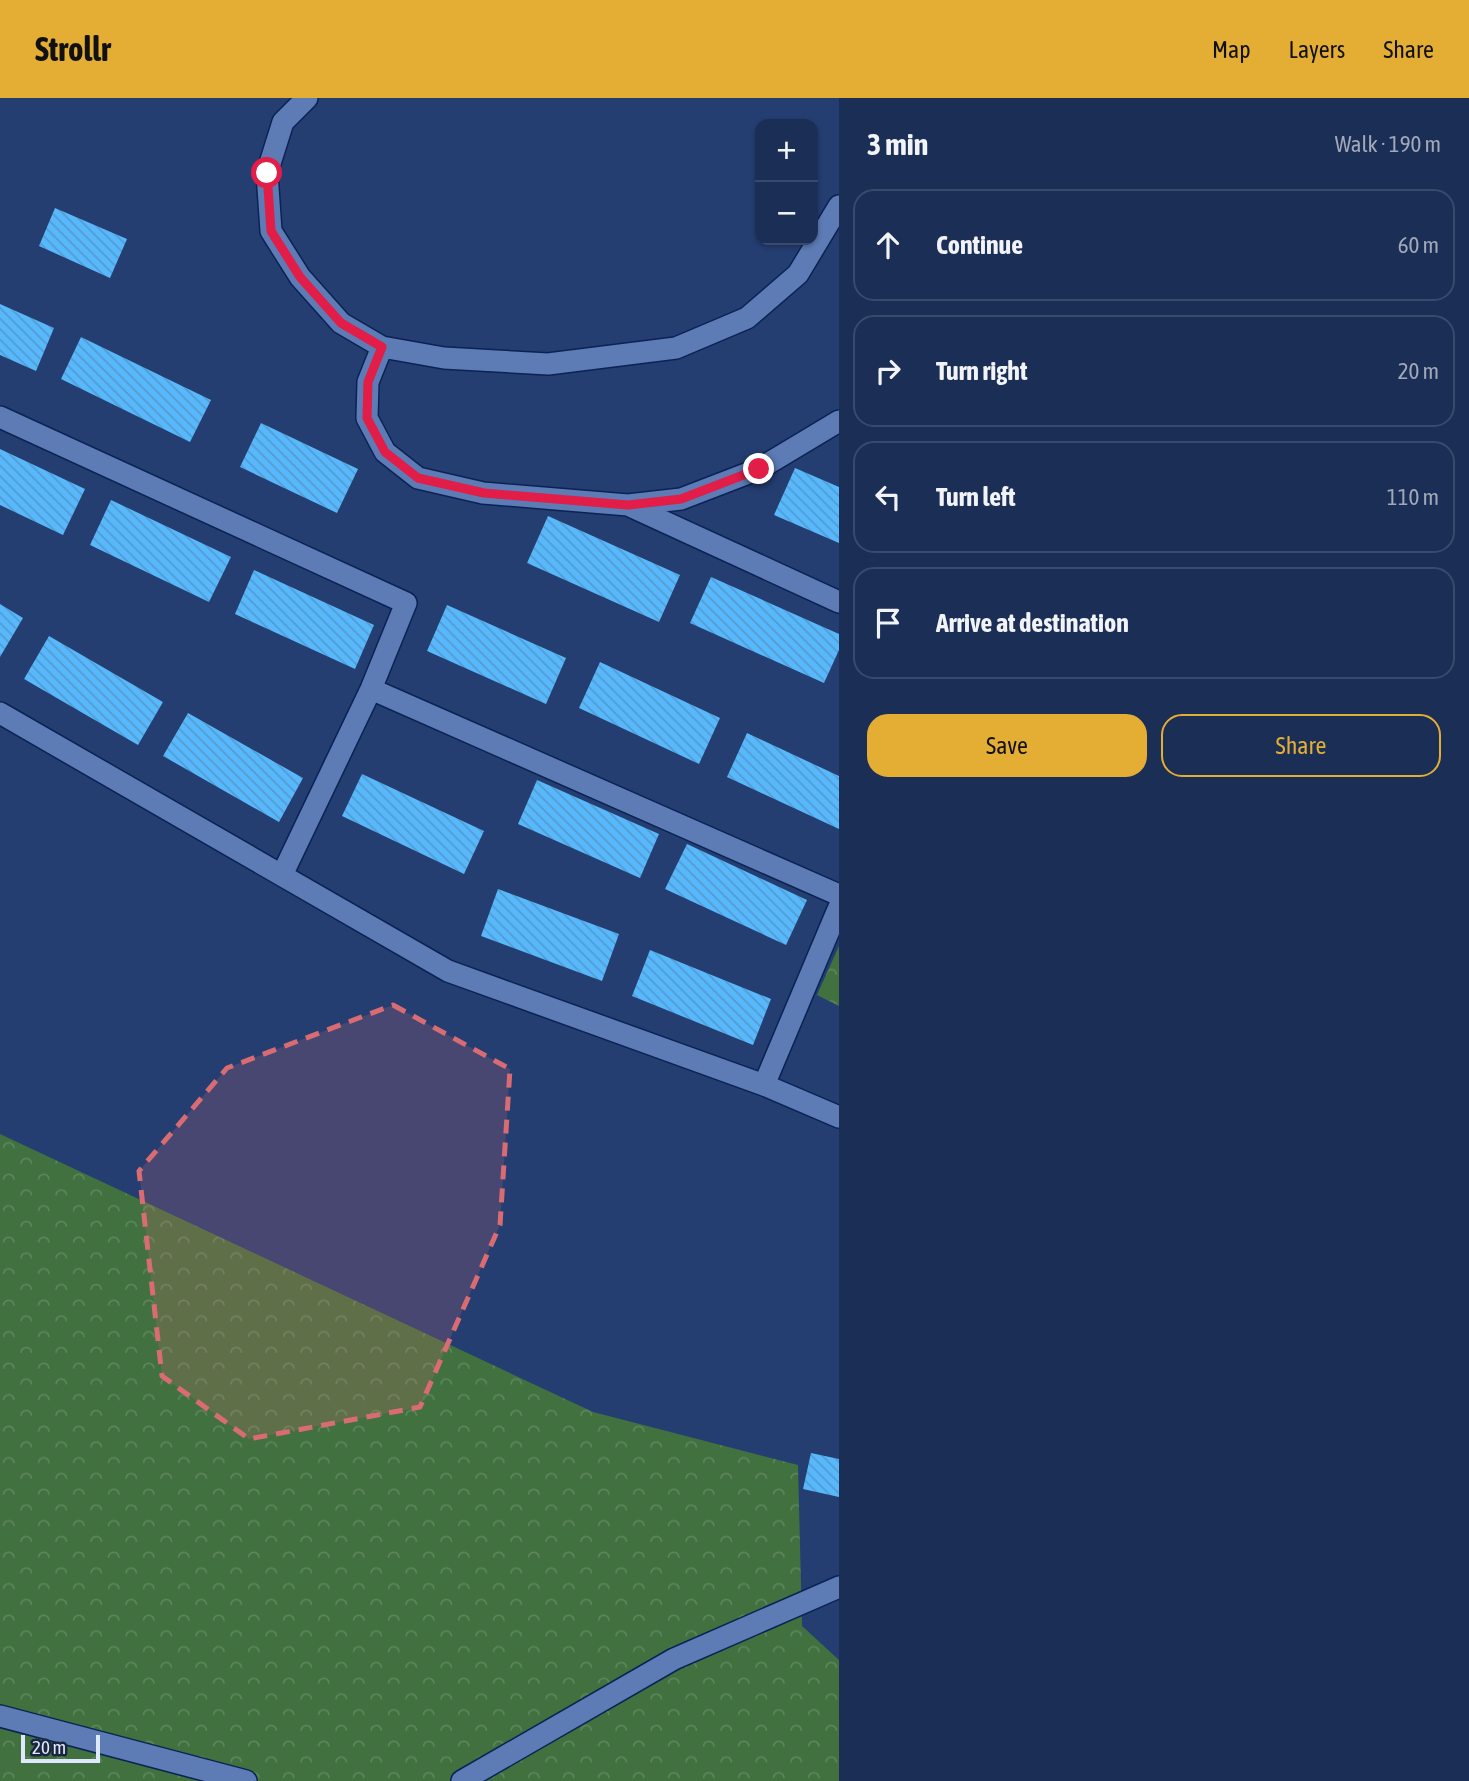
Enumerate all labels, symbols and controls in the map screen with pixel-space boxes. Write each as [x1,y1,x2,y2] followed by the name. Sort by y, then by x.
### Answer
[35,30,111,68] text: Strollr
[1212,36,1251,63] text: Map
[1289,36,1345,63] text: Layers
[1383,36,1434,63] text: Share
[755,119,818,245] map controls
[755,119,818,182] button: +
[867,127,928,161] text: 3 min
[1335,131,1441,157] text: Walk · 190 m
[251,157,282,188] route start
[755,182,818,245] button: −
[869,226,907,264] icon: ahead
[936,230,1023,260] text: Continue
[1398,232,1439,258] text: 60 m
[869,352,907,390] icon: right
[936,356,1027,386] text: Turn right
[1398,358,1439,384] text: 20 m
[743,453,774,484] route end
[869,478,907,516] icon: left
[936,482,1016,512] text: Turn left
[1387,484,1439,510] text: 110 m
[869,604,907,642] icon: arrive
[936,608,1129,638] text: Arrive at destination
[867,714,1147,777] button: Save
[1161,714,1441,777] button: Share
[21,1732,100,1764] scale bar
[32,1736,66,1758] text: 20 m

